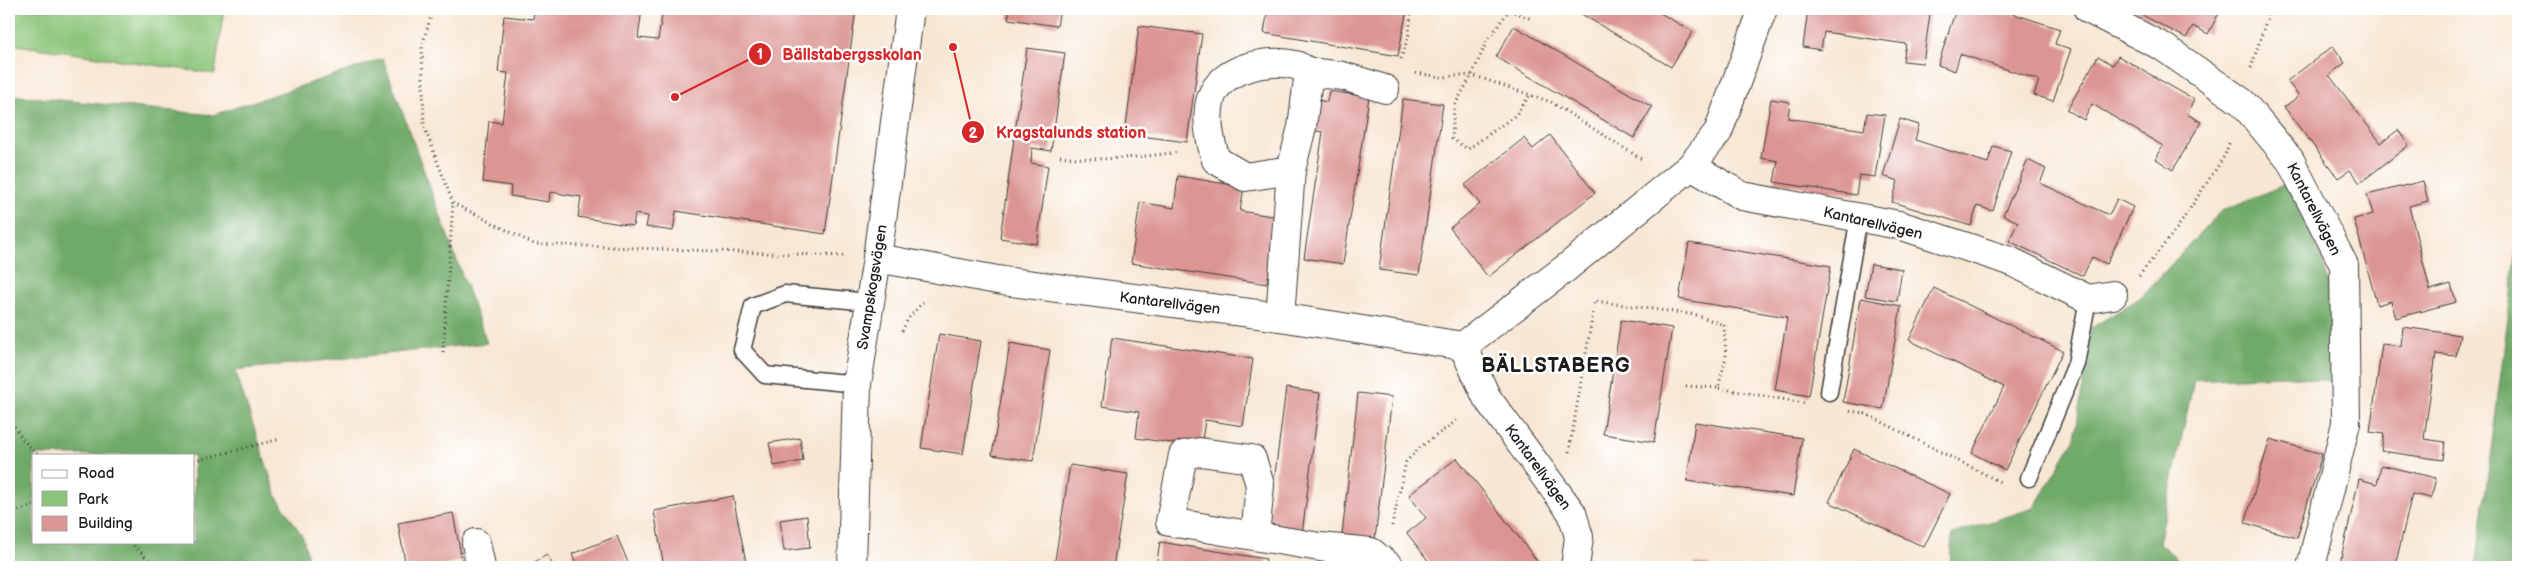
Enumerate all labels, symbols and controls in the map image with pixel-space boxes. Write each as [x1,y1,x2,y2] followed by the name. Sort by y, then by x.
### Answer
[747,39,932,70] callout: Bällstabergsskolan
[757,45,763,64] text: 1
[782,46,922,65] text: Bällstabergsskolan
[961,117,1156,148] callout: Kragstalunds station
[969,124,978,143] text: 2
[996,124,1146,143] text: Kragstalunds station
[2282,160,2345,259] street label: Kantarellvägen
[1821,203,1924,244] street label: Kantarellvägen
[853,223,892,351] street label: Svampskogsvägen
[1118,288,1221,319] street label: Kantarellvägen
[1481,352,1631,378] district label: BÄLLSTABERG
[1500,421,1575,514] street label: Kantarellvägen
[32,454,195,544] legend
[78,464,114,483] text: Road
[78,490,109,509] text: Park
[78,514,133,533] text: Building

